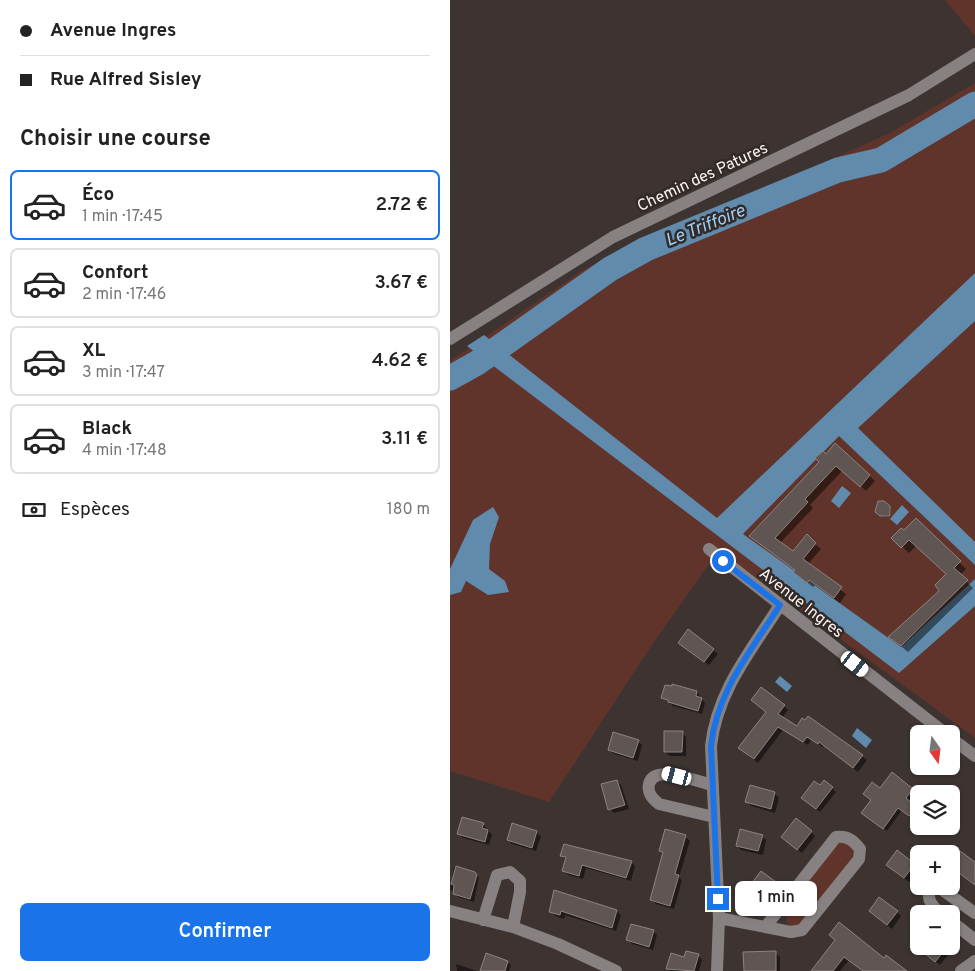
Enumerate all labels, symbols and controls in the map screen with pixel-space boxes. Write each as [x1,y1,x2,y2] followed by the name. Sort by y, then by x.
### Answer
[50,19,176,43] text: Avenue Ingres
[50,68,201,92] text: Rue Alfred Sisley
[20,126,211,153] text: Choisir une course
[634,139,771,217] street label: Chemin des Patures
[22,183,67,228] icon: car
[82,183,114,207] text: Éco
[376,193,428,217] text: 2.72 €
[662,200,749,253] water label: Le Triffoire
[82,207,163,227] text: 1 min · 17:45
[22,261,67,306] icon: car
[82,261,148,285] text: Confort
[374,271,428,295] text: 3.67 €
[82,285,166,305] text: 2 min · 17:46
[22,339,67,384] icon: car
[82,339,105,363] text: XL
[372,349,428,373] text: 4.62 €
[82,363,165,383] text: 3 min · 17:47
[22,417,67,462] icon: car
[82,417,132,441] text: Black
[381,427,428,451] text: 3.11 €
[82,441,167,461] text: 4 min · 17:48
[20,496,48,524] icon: cash
[60,498,130,522] text: Espèces
[387,500,430,520] text: 180 m
[712,550,734,572] route start
[754,564,847,643] street label: Avenue Ingres
[838,649,871,679] car
[910,725,960,775] north arrow
[910,725,960,955] map controls
[660,765,693,787] car
[910,785,960,835] button: layers
[910,845,960,895] button: +
[736,882,818,916] callout: 1 min
[707,888,729,910] route end
[757,888,795,908] text: 1 min
[20,903,430,961] button: Confirmer
[910,905,960,955] button: −

